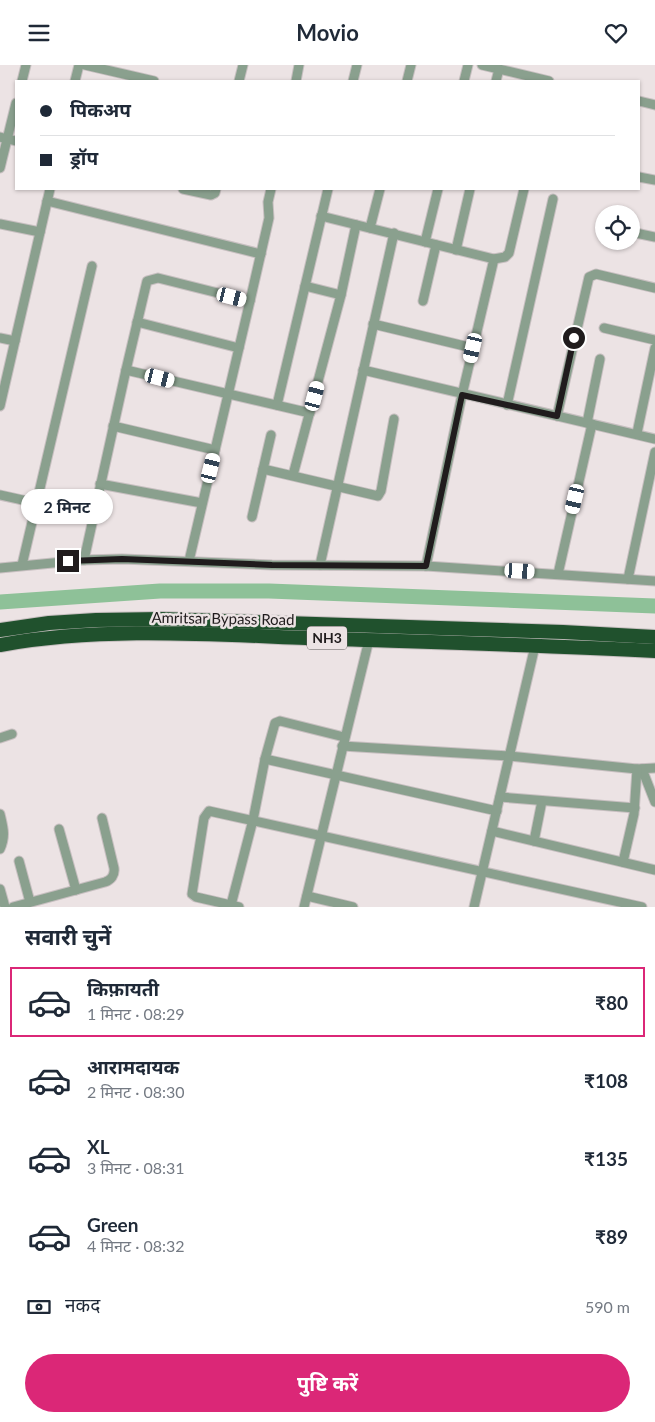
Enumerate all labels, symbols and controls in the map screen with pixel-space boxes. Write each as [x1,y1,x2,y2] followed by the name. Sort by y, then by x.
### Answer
[25,19,53,47] icon: menu
[296,19,359,46] text: Movio
[602,19,630,47] icon: heart
[70,98,131,121] text: पिकअप
[70,146,98,169] text: ड्रॉप
[595,205,640,250] map controls
[595,205,640,250] button: locate
[215,286,248,308] car
[563,327,585,349] route start
[462,332,483,364] car
[143,367,176,389] car
[303,380,326,412] car
[200,452,221,484] car
[564,483,585,515] car
[22,489,114,523] callout: 2 मिनट
[44,497,90,516] text: 2 मिनट
[57,550,79,572] route end
[504,563,535,579] car
[151,608,295,628] street label: Amritsar Bypass Road
[307,627,347,649] road number: NH3
[25,923,111,950] text: सवारी चुनें
[87,977,159,1000] text: किफ़ायती
[27,980,72,1025] icon: car
[595,991,628,1014] text: ₹80
[87,1004,185,1023] text: 1 मिनट · 08:29
[87,1055,179,1078] text: आरामदायक
[27,1058,72,1103] icon: car
[584,1069,628,1092] text: ₹108
[87,1082,185,1101] text: 2 मिनट · 08:30
[87,1135,110,1158] text: XL
[27,1136,72,1181] icon: car
[584,1147,628,1170] text: ₹135
[87,1158,185,1177] text: 3 मिनट · 08:31
[87,1213,138,1236] text: Green
[27,1214,72,1259] icon: car
[595,1225,628,1248] text: ₹89
[87,1236,185,1255] text: 4 मिनट · 08:32
[25,1293,53,1321] icon: cash
[65,1293,100,1316] text: नकद
[585,1297,630,1316] text: 590 m
[25,1354,630,1412] button: पुष्टि करें

